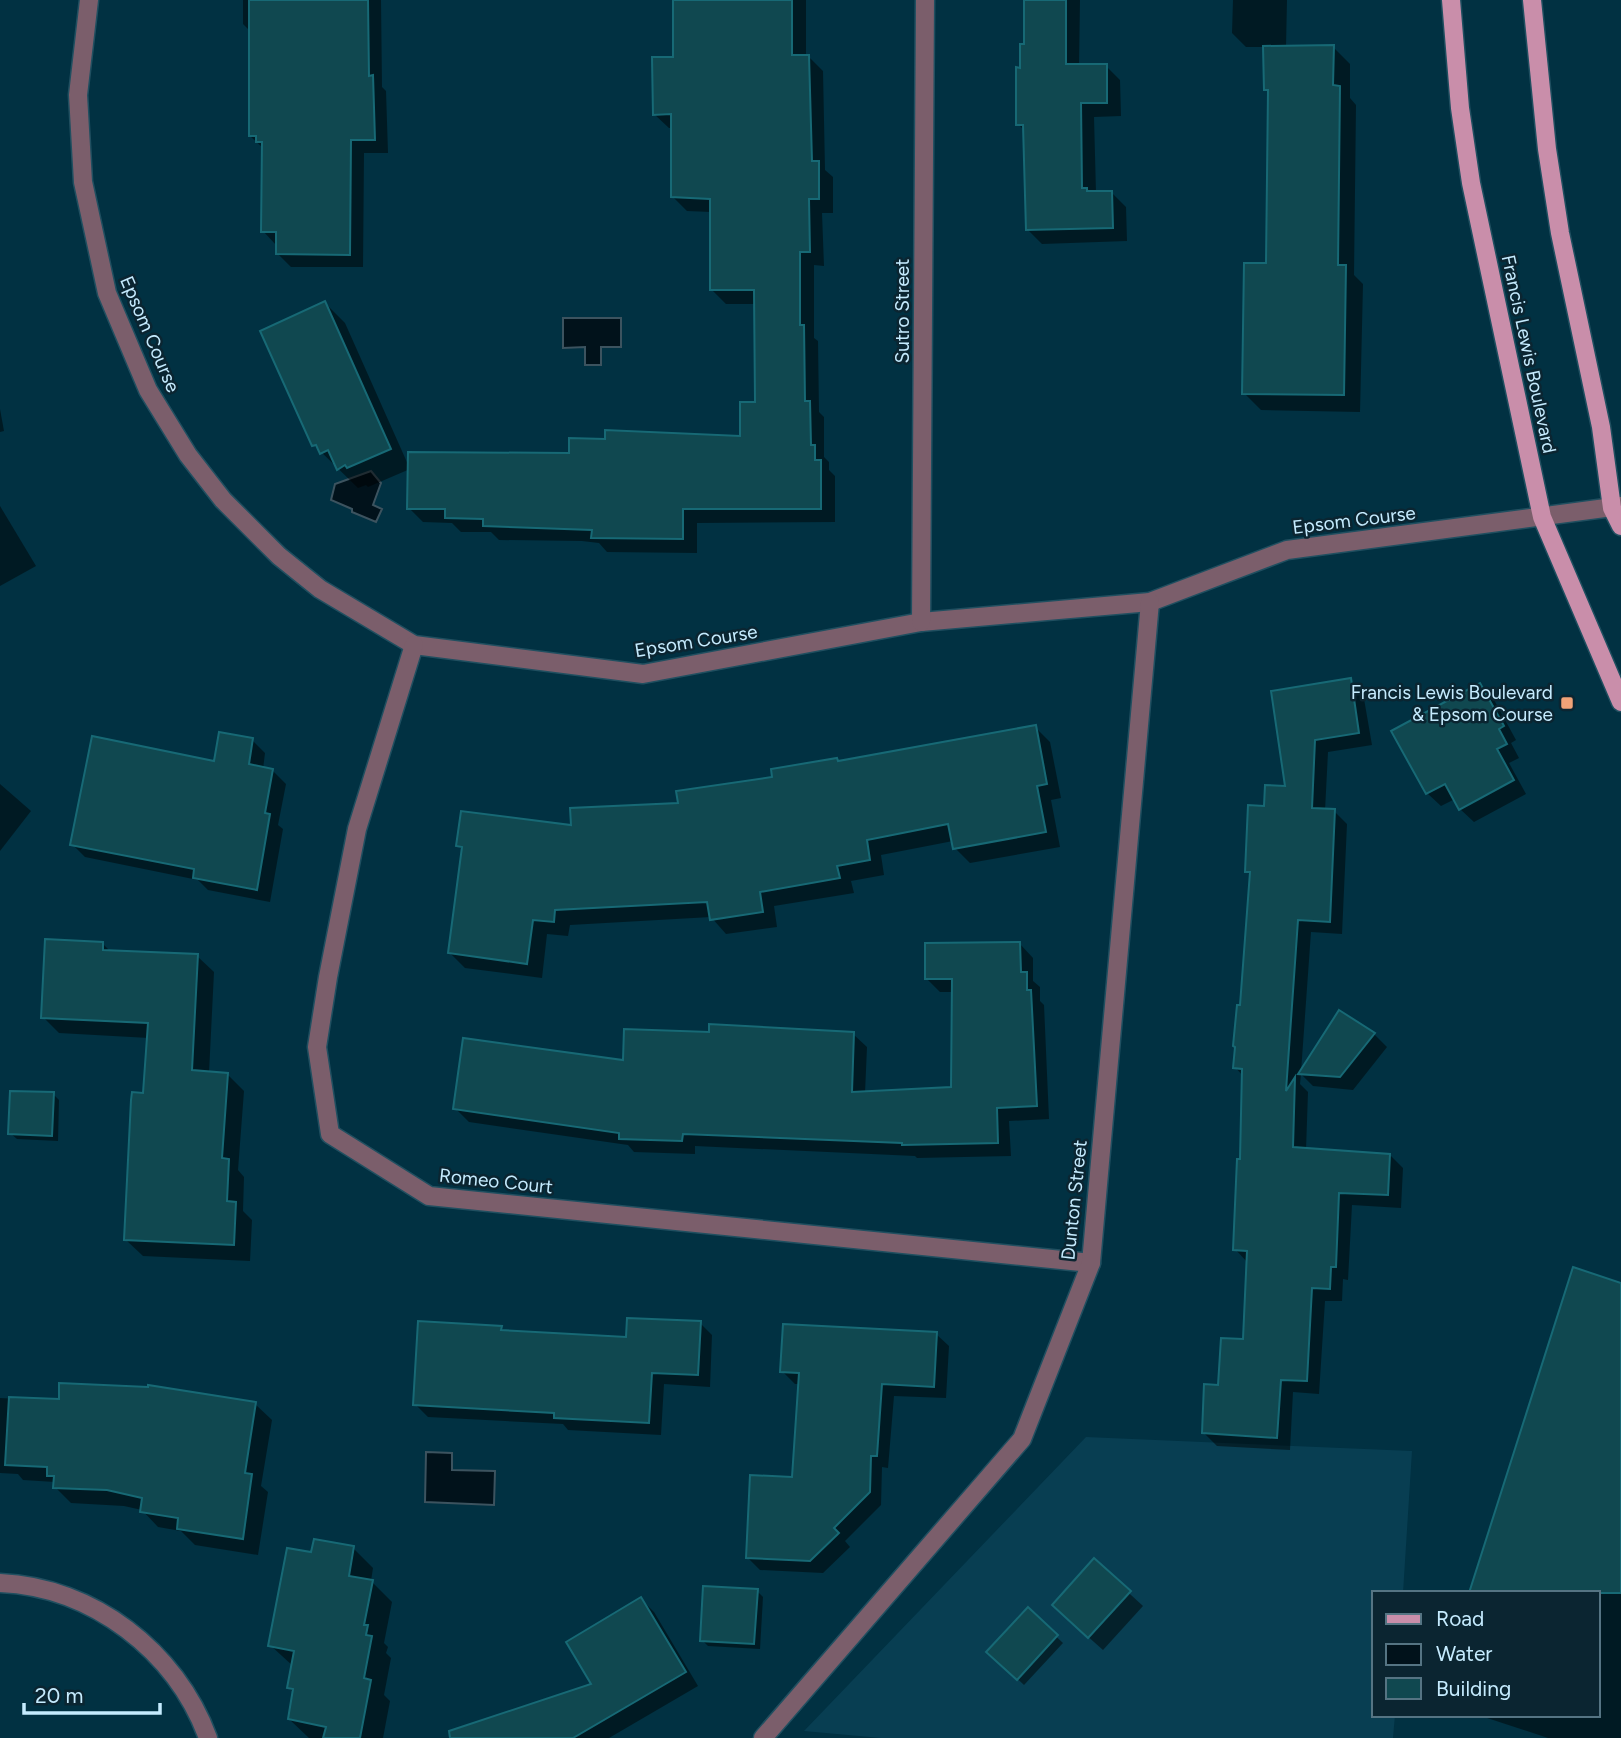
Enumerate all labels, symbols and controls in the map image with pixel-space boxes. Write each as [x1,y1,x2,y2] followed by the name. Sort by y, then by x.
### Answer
[1497,253,1561,455] street label: Francis Lewis Boulevard
[891,259,914,363] street label: Sutro Street
[115,272,185,396] street label: Epsom Course
[1291,501,1417,539] street label: Epsom Course
[633,620,759,662] street label: Epsom Course
[1351,681,1553,726] place label: Francis Lewis Boulevard & Epsom Course
[1559,695,1575,711] marker: Francis Lewis Boulevard & Epsom Course
[1056,1139,1092,1261] street label: Dunton Street
[438,1164,554,1198] street label: Romeo Court
[1372,1591,1600,1717] legend
[1436,1606,1484,1631] text: Road
[1436,1641,1492,1666] text: Water
[24,1672,161,1716] scale bar
[1436,1676,1511,1701] text: Building
[35,1683,83,1708] text: 20 m

